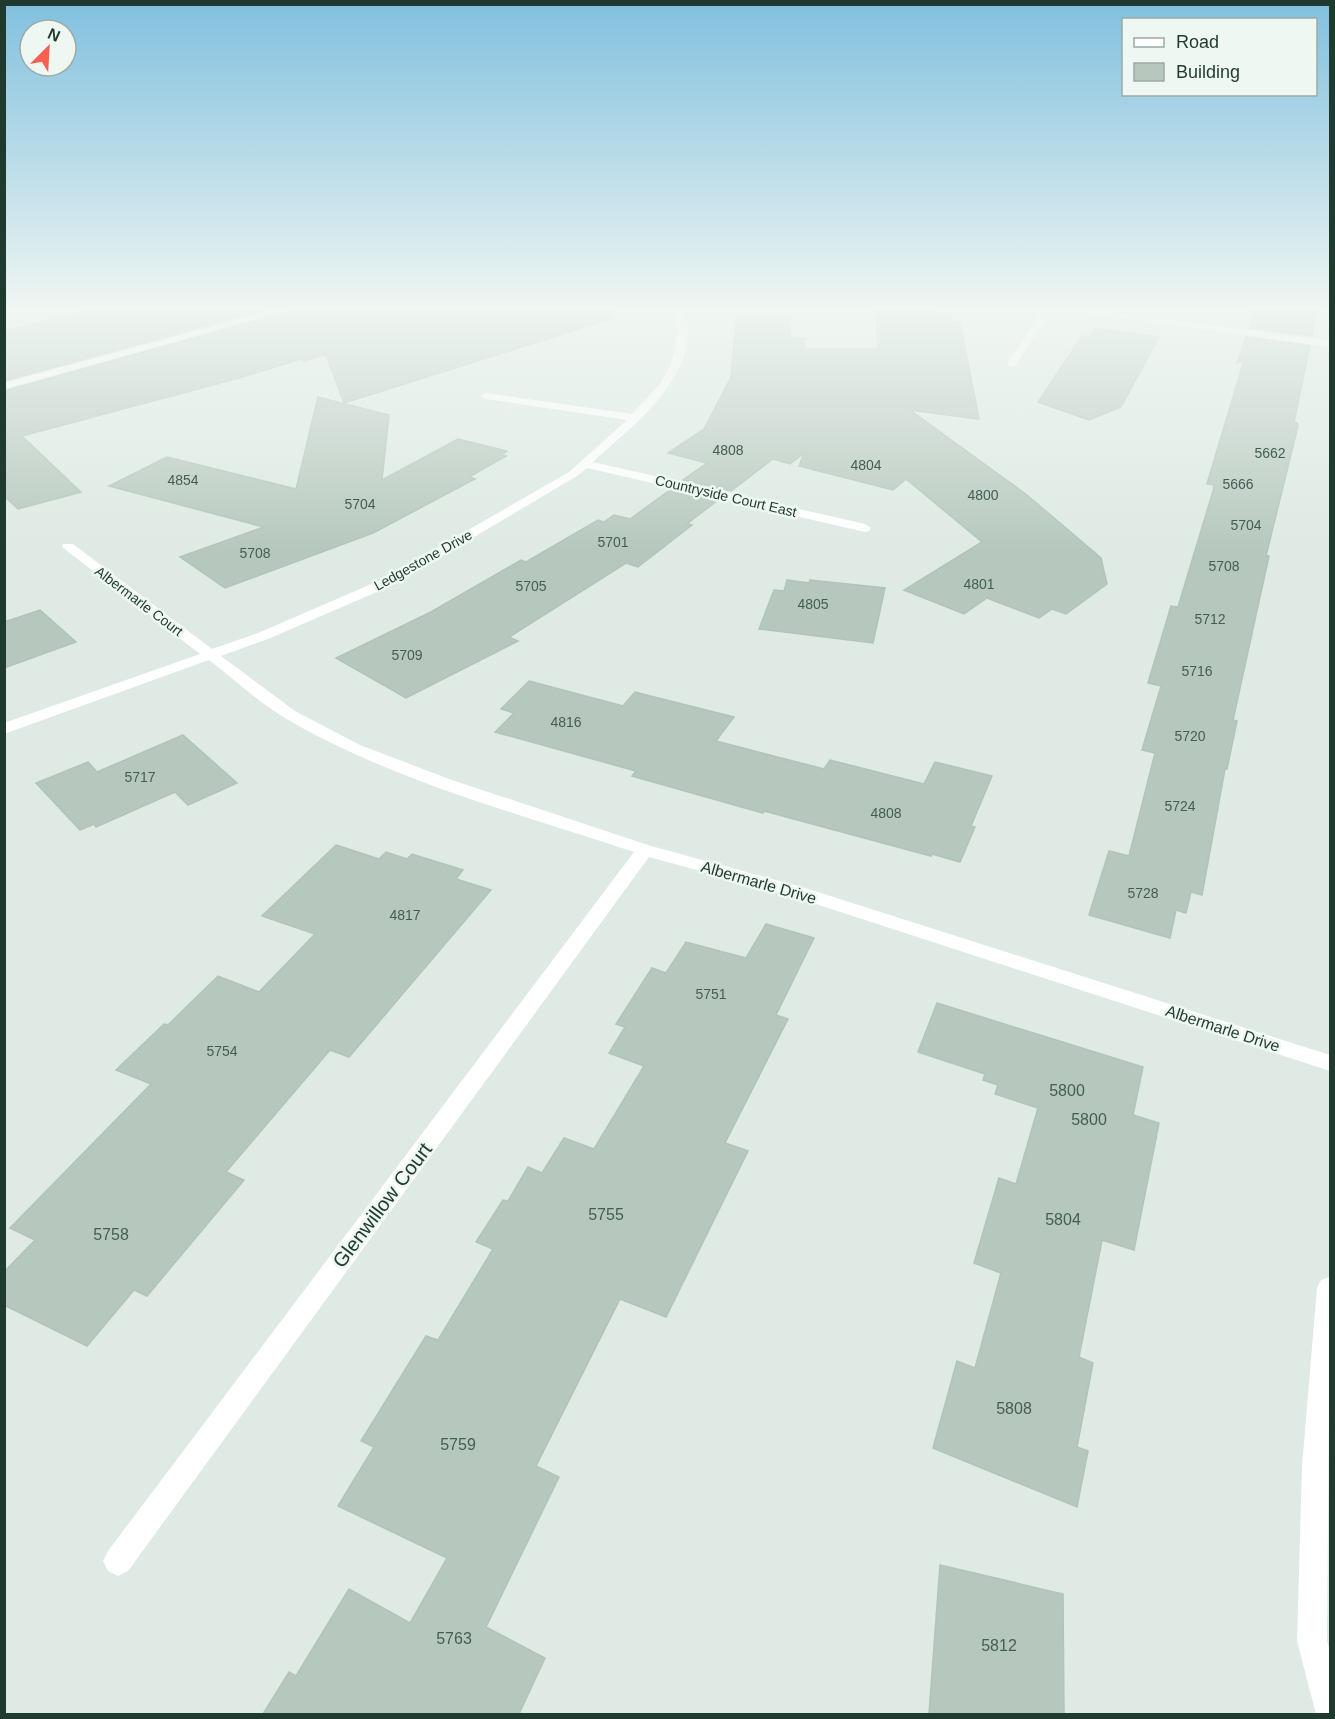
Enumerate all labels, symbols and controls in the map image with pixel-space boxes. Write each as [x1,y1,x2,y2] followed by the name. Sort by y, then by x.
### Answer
[18,18,78,78] north arrow
[1122,18,1317,96] legend
[45,25,63,45] text: N
[1176,32,1219,52] text: Road
[1176,62,1240,82] text: Building
[712,442,744,458] house number: 4808
[1254,445,1286,461] house number: 5662
[850,457,882,473] house number: 4804
[167,472,199,488] house number: 4854
[654,472,798,520] street label: Countryside Court East
[1222,476,1254,492] house number: 5666
[967,487,999,503] house number: 4800
[344,496,376,512] house number: 5704
[1230,517,1262,533] house number: 5704
[371,526,475,594] street label: Ledgestone Drive
[597,534,629,550] house number: 5701
[239,545,271,561] house number: 5708
[1208,558,1240,574] house number: 5708
[92,563,186,639] street label: Albermarle Court
[963,576,995,592] house number: 4801
[515,578,547,594] house number: 5705
[797,596,829,612] house number: 4805
[1194,611,1226,627] house number: 5712
[391,647,423,663] house number: 5709
[1181,663,1213,679] house number: 5716
[550,714,582,730] house number: 4816
[1174,728,1206,744] house number: 5720
[124,769,156,785] house number: 5717
[1164,798,1196,814] house number: 5724
[870,805,902,821] house number: 4808
[699,858,819,907] street label: Albermarle Drive
[1127,885,1159,901] house number: 5728
[389,907,421,923] house number: 4817
[695,986,727,1002] house number: 5751
[1164,1002,1282,1055] street label: Albermarle Drive
[206,1043,238,1059] house number: 5754
[1049,1082,1085,1099] house number: 5800
[1071,1111,1107,1128] house number: 5800
[328,1138,436,1272] street label: Glenwillow Court
[588,1206,624,1223] house number: 5755
[1045,1211,1081,1228] house number: 5804
[93,1226,129,1243] house number: 5758
[996,1400,1032,1417] house number: 5808
[440,1436,476,1453] house number: 5759
[436,1630,472,1647] house number: 5763
[981,1637,1017,1654] house number: 5812

